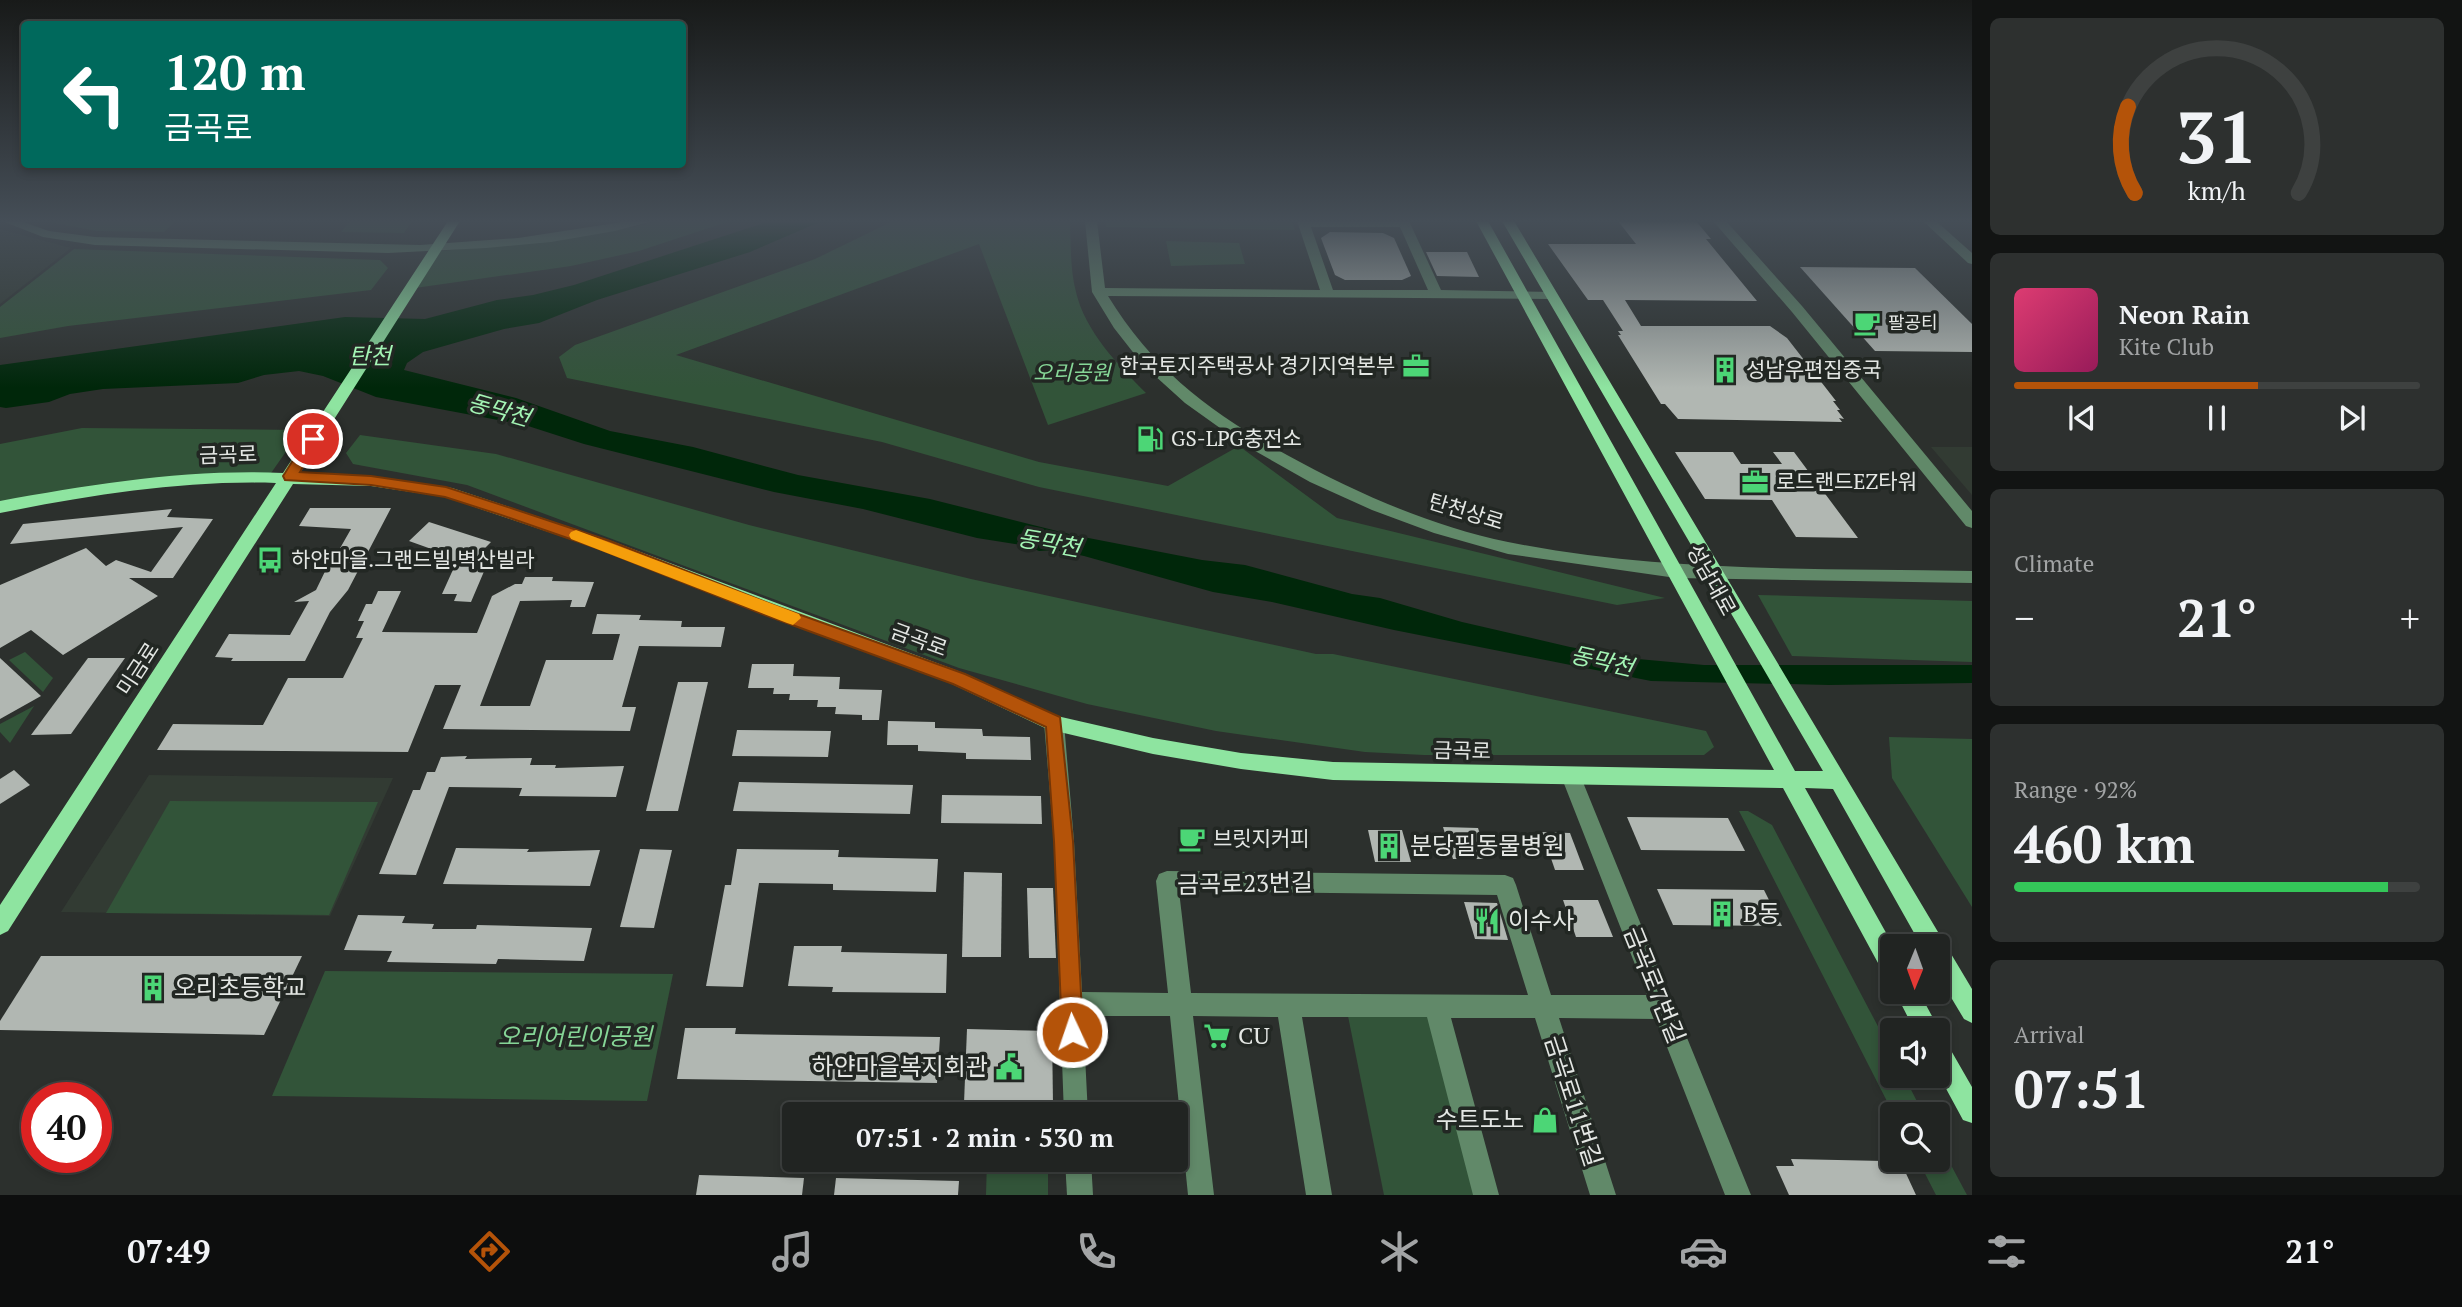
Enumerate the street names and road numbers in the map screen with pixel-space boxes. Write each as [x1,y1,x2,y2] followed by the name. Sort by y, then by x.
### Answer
[199,439,257,469] street label: 금곡로
[1425,486,1507,536] street label: 탄천상로
[1681,539,1743,620] street label: 성남대로
[887,616,951,662] street label: 금곡로
[110,637,165,700] street label: 미금로
[1433,735,1491,765] street label: 금곡로
[1177,866,1313,900] street label: 금곡로23번길
[1617,922,1693,1048] street label: 금곡로7번길
[1538,1031,1610,1170] street label: 금곡로11번길

